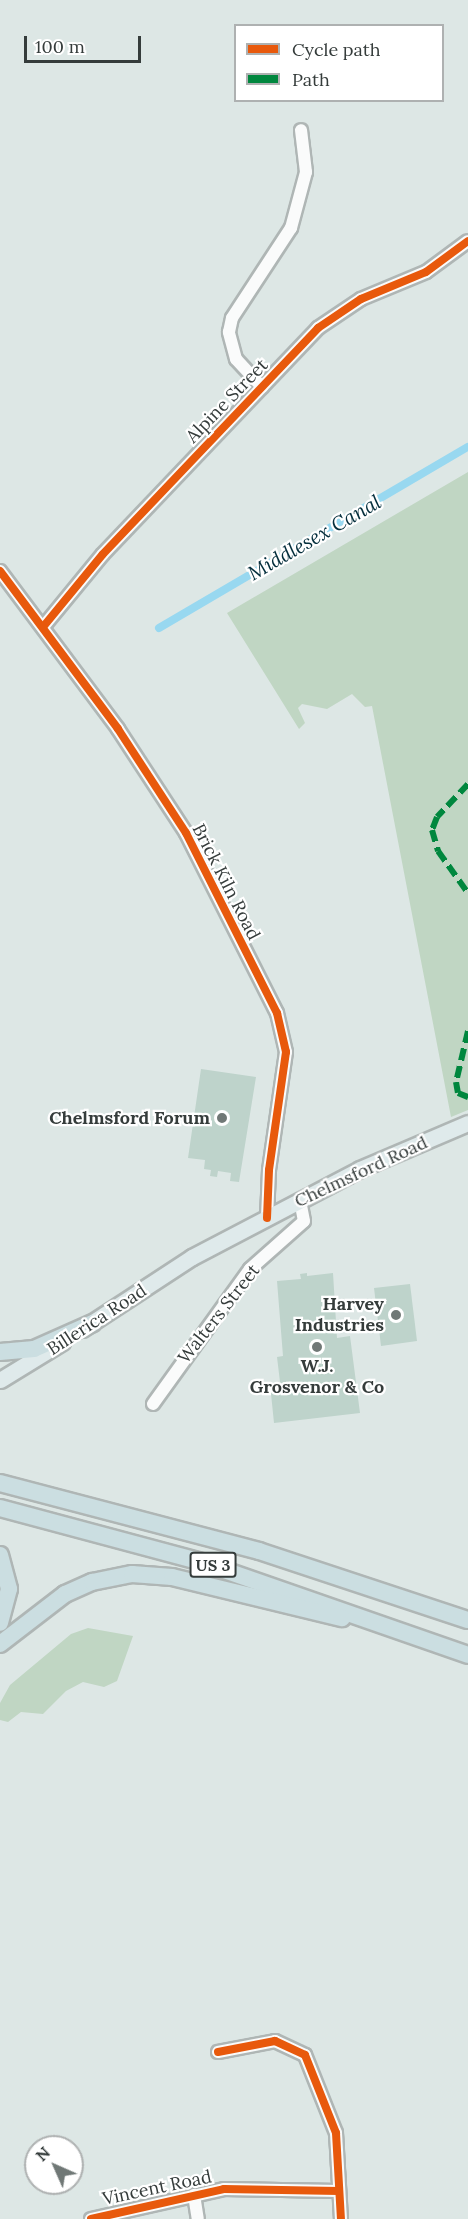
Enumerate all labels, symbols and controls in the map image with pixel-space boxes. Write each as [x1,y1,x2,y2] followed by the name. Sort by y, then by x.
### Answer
[27,24,144,62] scale bar
[234,24,444,102] legend
[35,35,85,58] text: 100 m
[292,38,381,61] text: Cycle path
[292,68,330,91] text: Path
[182,355,272,447] street label: Alpine Street
[243,489,385,585] water label: Middlesex Canal
[187,820,265,944] street label: Brick Kiln Road
[49,1107,210,1129] place label: Chelmsford Forum
[215,1111,229,1125] marker: Chelmsford Forum
[291,1132,431,1212] street label: Chelmsford Road
[174,1260,264,1368] street label: Walters Street
[43,1280,151,1360] street label: Billerica Road
[295,1294,384,1336] place label: Harvey Industries
[389,1308,403,1322] marker: Harvey Industries
[310,1340,324,1354] marker: W.J. Grosvenor & Co
[250,1356,384,1398] place label: W.J. Grosvenor & Co
[189,1552,237,1578] road number: US 3
[24,2135,84,2195] north arrow
[31,2142,54,2165] text: N
[100,2166,214,2210] street label: Vincent Road

